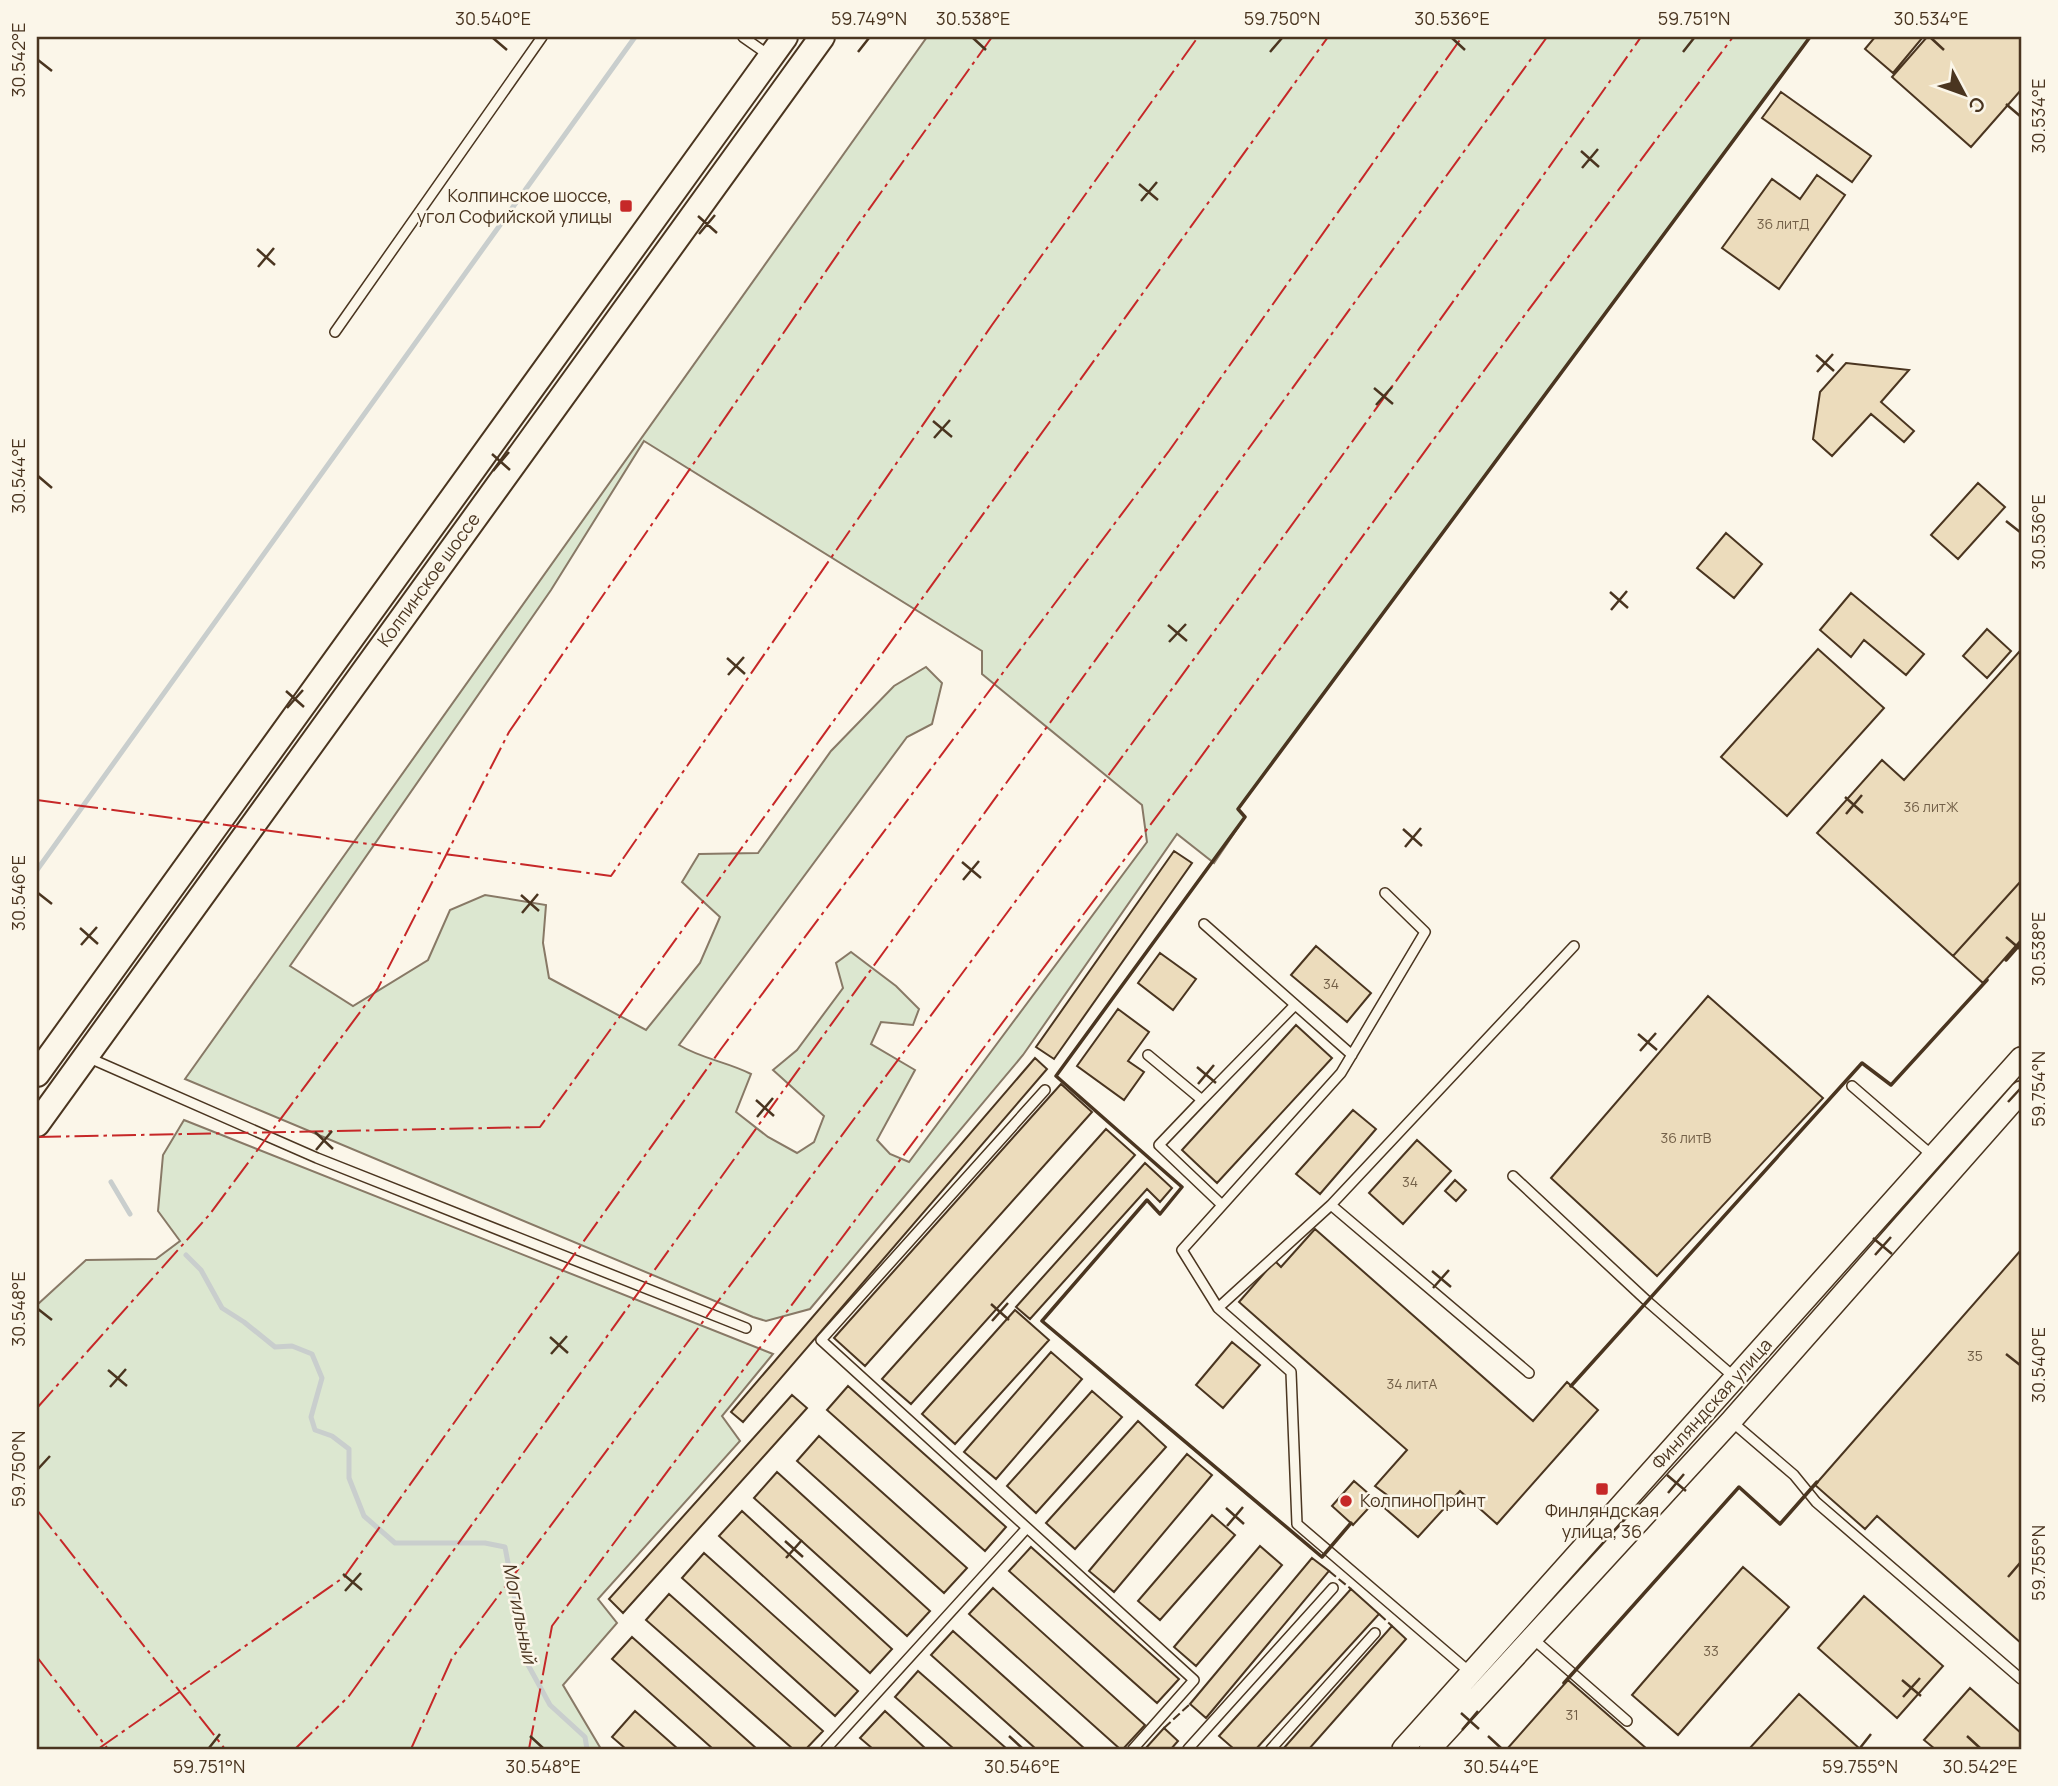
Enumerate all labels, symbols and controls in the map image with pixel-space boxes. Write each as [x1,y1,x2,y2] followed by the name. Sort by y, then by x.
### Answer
[455,6,531,30] text: 30.540°E
[831,6,907,30] text: 59.749°N
[936,6,1010,30] text: 30.538°E
[1244,6,1320,30] text: 59.750°N
[1414,6,1490,30] text: 30.536°E
[1658,6,1730,30] text: 59.751°N
[1894,6,1968,30] text: 30.534°E
[6,22,30,98] text: 30.542°E
[1928,60,1998,130] north arrow
[2026,79,2050,153] text: 30.534°E
[1962,91,1991,119] text: С
[417,183,612,228] place label: Колпинское шоссе, угол Софийской улицы
[618,198,634,214] marker: Колпинское шоссе, угол Софийской улицы
[1757,214,1809,233] house number: 36 литД
[6,438,30,514] text: 30.544°E
[2026,494,2050,570] text: 30.536°E
[371,508,485,651] street label: Колпинское шоссе
[1904,797,1959,816] house number: 36 литЖ
[6,855,30,931] text: 30.546°E
[2026,912,2050,986] text: 30.538°E
[1323,974,1339,993] house number: 34
[2026,1051,2050,1127] text: 59.754°N
[1661,1128,1712,1147] house number: 36 литВ
[1402,1172,1418,1191] house number: 34
[6,1271,30,1347] text: 30.548°E
[2026,1327,2050,1403] text: 30.540°E
[1646,1333,1777,1474] street label: Финляндская улица
[1967,1346,1983,1365] house number: 35
[1387,1374,1438,1393] house number: 34 литА
[6,1431,30,1507] text: 59.750°N
[1594,1481,1610,1497] marker: Финляндская улица, 36
[1360,1488,1486,1512] place label: КолпиноПринт
[1338,1493,1354,1509] marker: КолпиноПринт
[1545,1498,1659,1543] place label: Финляндская улица, 36
[2026,1525,2050,1601] text: 59.755°N
[497,1560,544,1668] water label: Могильный
[1703,1641,1719,1660] house number: 33
[1565,1705,1579,1724] house number: 31
[173,1754,245,1778] text: 59.751°N
[505,1754,581,1778] text: 30.548°E
[984,1754,1060,1778] text: 30.546°E
[1463,1754,1539,1778] text: 30.544°E
[1822,1754,1898,1778] text: 59.755°N
[1942,1754,2018,1778] text: 30.542°E

